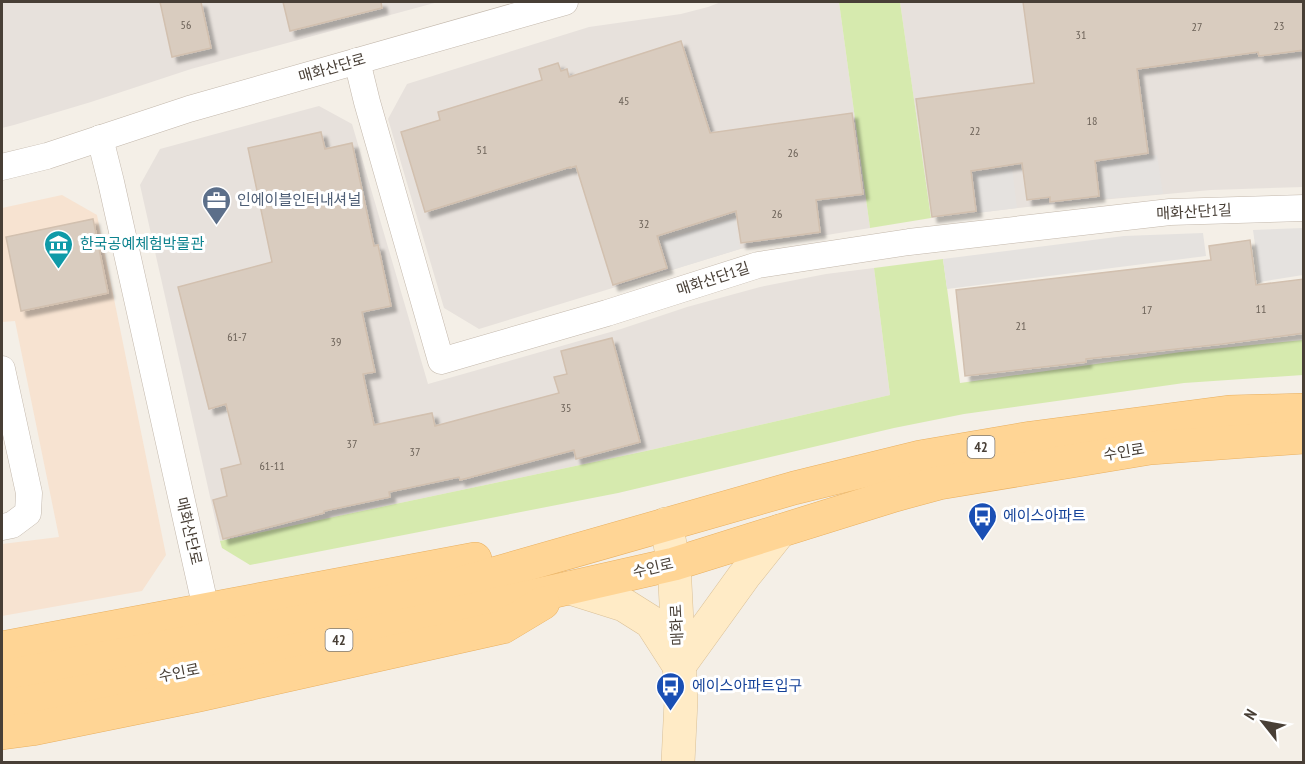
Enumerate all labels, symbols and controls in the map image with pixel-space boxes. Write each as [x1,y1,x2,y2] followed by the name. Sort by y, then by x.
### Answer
[181,17,191,32] house number: 56
[1274,18,1284,33] house number: 23
[1192,19,1202,34] house number: 27
[1076,27,1086,42] house number: 31
[296,49,368,86] street label: 매화산단로
[619,93,629,108] house number: 45
[1087,113,1097,128] house number: 18
[970,123,980,138] house number: 22
[477,142,487,157] house number: 51
[788,145,798,160] house number: 26
[200,184,232,226] office icon: 인에이블인터내셔널
[237,190,361,209] place label: 인에이블인터내셔널
[1156,200,1232,223] street label: 매화산단1길
[772,206,782,221] house number: 26
[639,216,649,231] house number: 32
[43,228,75,270] museum icon: 한국공예체험박물관
[80,234,204,253] place label: 한국공예체험박물관
[674,258,752,299] street label: 매화산단1길
[1256,301,1266,316] house number: 11
[1142,302,1152,317] house number: 17
[1016,318,1026,333] house number: 21
[227,329,247,344] house number: 61-7
[331,334,341,349] house number: 39
[561,400,571,415] house number: 35
[347,436,357,451] house number: 37
[968,436,994,458] road number: 42
[1102,439,1146,464] street label: 수인로
[410,444,420,459] house number: 37
[259,458,285,473] house number: 61-11
[172,495,207,567] street label: 매화산단로
[966,500,998,542] bus stop icon: 에이스아파트
[1003,506,1086,525] place label: 에이스아파트
[631,554,675,581] street label: 수인로
[666,604,687,646] street label: 매화로
[326,629,352,651] road number: 42
[157,659,201,686] street label: 수인로
[655,670,687,712] bus stop icon: 에이스아파트입구
[692,676,802,695] place label: 에이스아파트입구
[1233,692,1293,752] north arrow
[1239,705,1261,723] text: N

